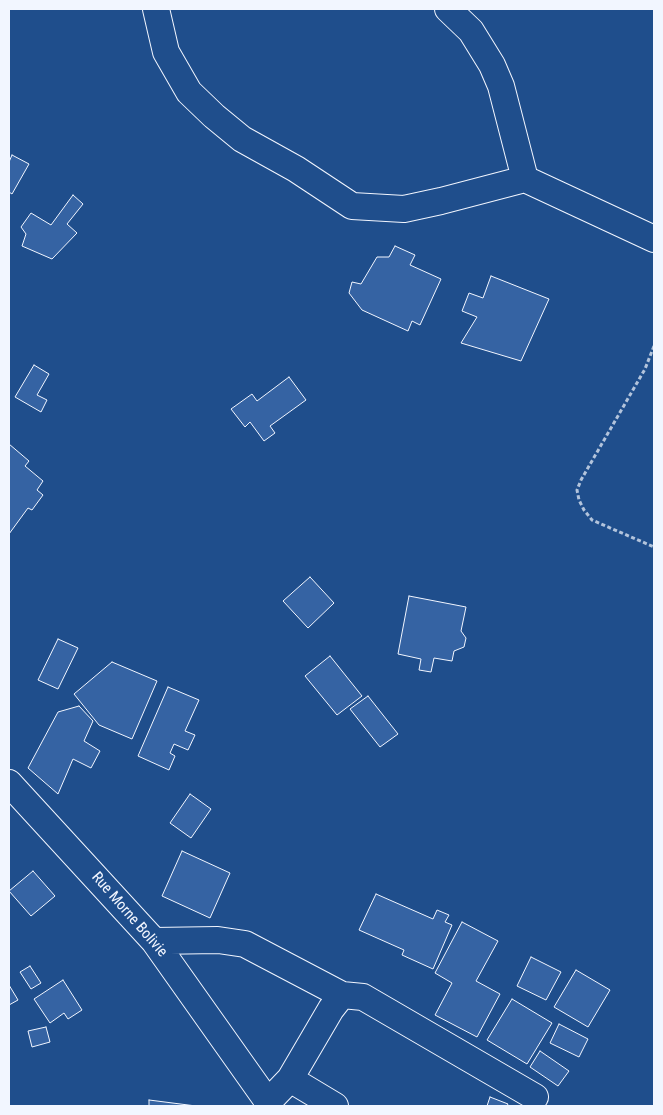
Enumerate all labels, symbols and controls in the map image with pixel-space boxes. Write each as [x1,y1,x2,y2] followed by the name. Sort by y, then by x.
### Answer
[87,869,171,961] street label: Rue Morne Bolivie

